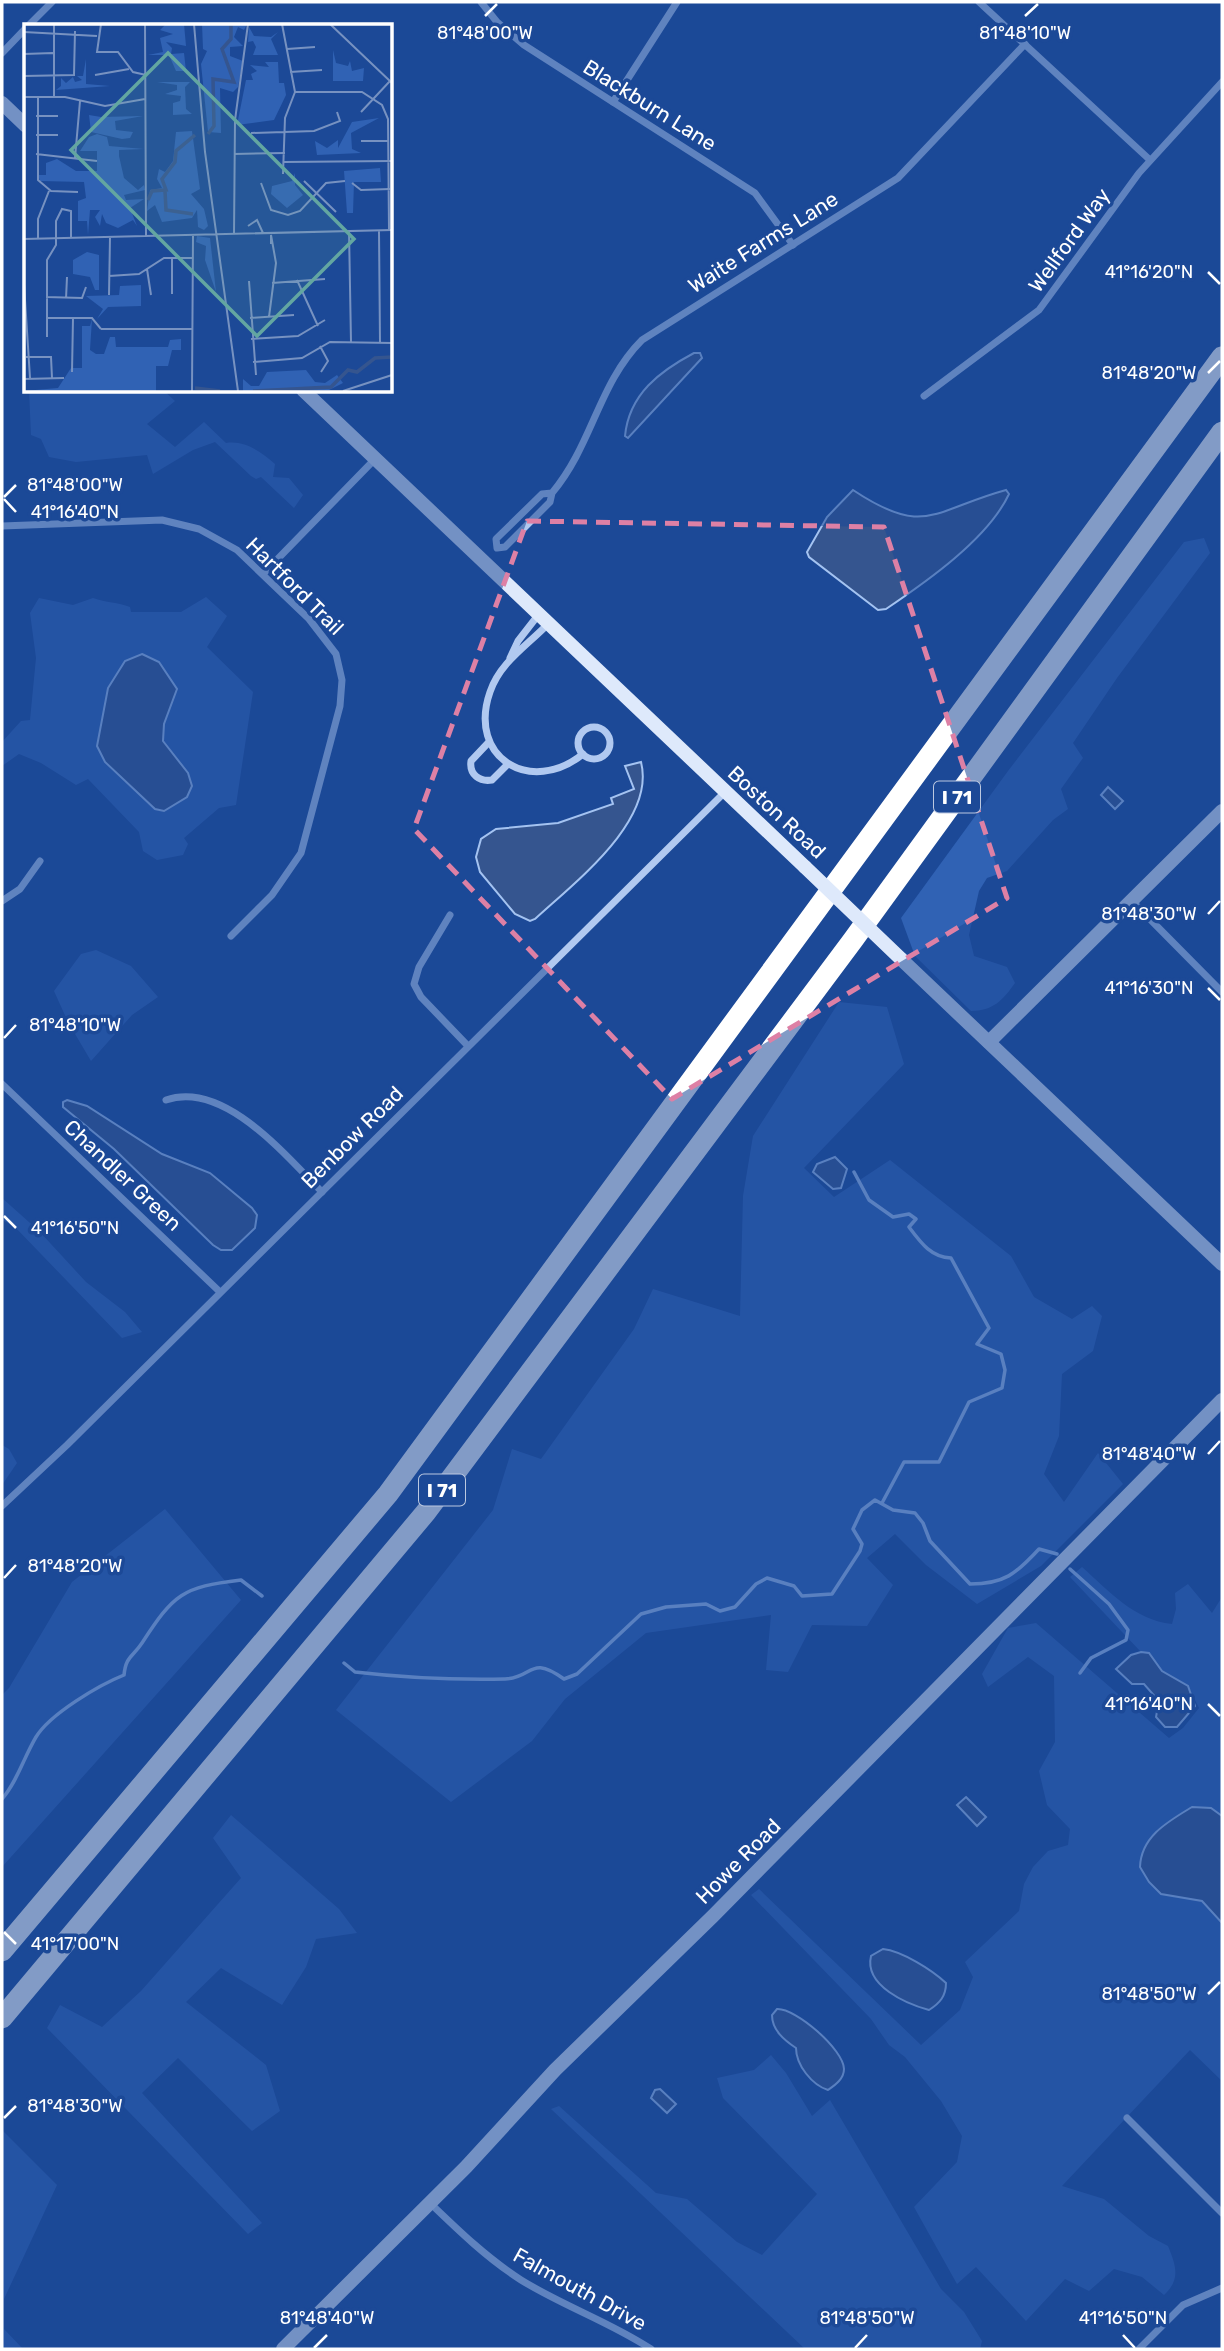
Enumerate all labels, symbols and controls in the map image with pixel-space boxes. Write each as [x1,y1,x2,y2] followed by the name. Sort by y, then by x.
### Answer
[437,22,533,44] text: 81°48'00"W
[979,22,1071,44] text: 81°48'10"W
[24,24,392,392] inset map
[579,54,721,156] street label: Blackburn Lane
[1023,183,1115,297] street label: Wellford Way
[684,186,842,298] street label: Waite Farms Lane
[1105,261,1193,283] text: 41°16'20"N
[1101,362,1197,384] text: 81°48'20"W
[27,474,123,496] text: 81°48'00"W
[31,501,119,523] text: 41°16'40"N
[241,532,349,640] street label: Hartford Trail
[723,760,831,864] street label: Boston Road
[934,782,980,812] road number: I 71
[1101,903,1197,925] text: 81°48'30"W
[1105,977,1193,999] text: 41°16'30"N
[29,1014,121,1036] text: 81°48'10"W
[296,1081,408,1193] street label: Benbow Road
[59,1114,187,1236] street label: Chandler Green
[31,1217,119,1239] text: 41°16'50"N
[1102,1443,1196,1465] text: 81°48'40"W
[419,1474,465,1506] road number: I 71
[27,1555,123,1577] text: 81°48'20"W
[1105,1693,1193,1715] text: 41°16'40"N
[690,1813,786,1909] street label: Howe Road
[31,1933,119,1955] text: 41°17'00"N
[1101,1983,1197,2005] text: 81°48'50"W
[27,2095,123,2117] text: 81°48'30"W
[509,2242,651,2336] street label: Falmouth Drive
[280,2307,374,2329] text: 81°48'40"W
[819,2307,915,2329] text: 81°48'50"W
[1079,2307,1167,2329] text: 41°16'50"N

